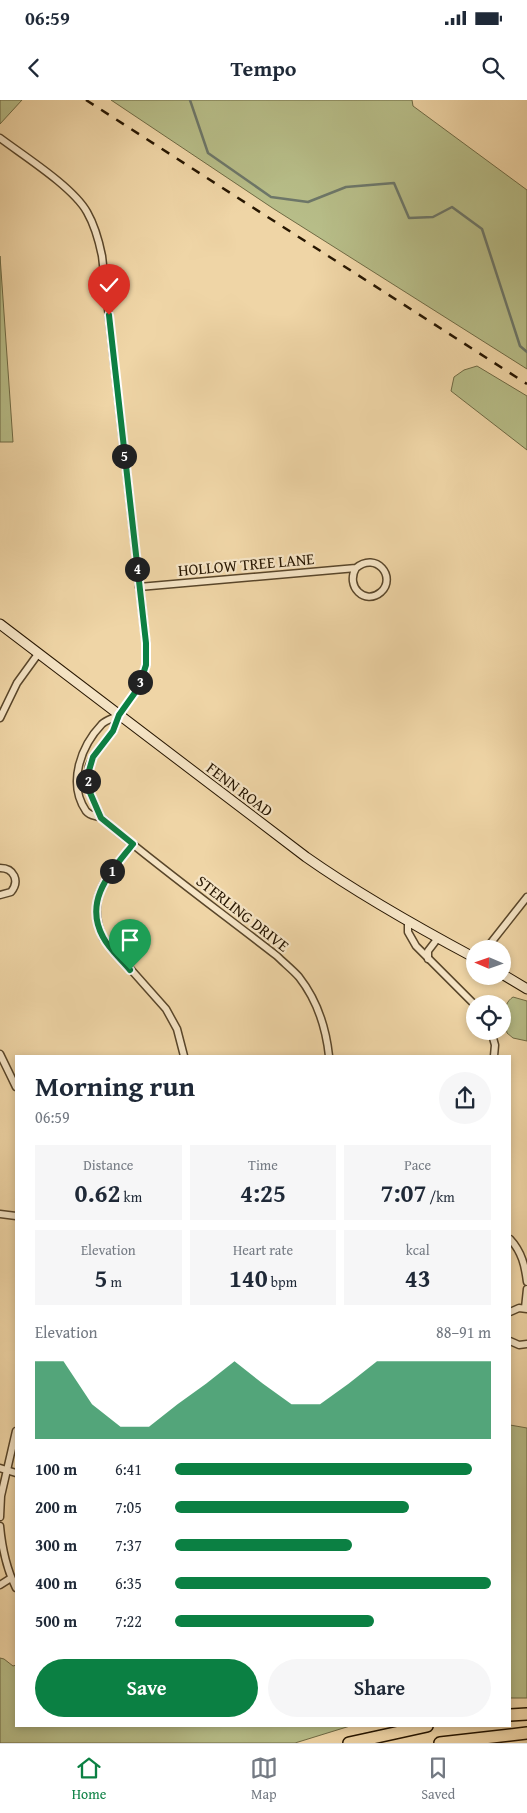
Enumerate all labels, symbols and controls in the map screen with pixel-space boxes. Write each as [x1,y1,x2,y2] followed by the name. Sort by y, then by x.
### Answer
[25,4,70,32] text: 06:59
[231,52,297,84] text: Tempo
[20,54,48,82] icon: back
[479,54,507,82] icon: search
[88,264,130,315] pin
[95,271,123,299] icon: check
[112,444,136,468] pin: 5
[121,446,128,466] text: 5
[177,546,315,582] street label: HOLLOW TREE LANE
[124,556,150,582] pin: 4
[134,559,141,579] text: 4
[128,670,152,694] pin: 3
[137,672,144,692] text: 3
[202,756,279,822] street label: FENN ROAD
[76,768,100,794] pin: 2
[85,771,92,791] text: 2
[100,858,124,884] pin: 1
[109,861,116,881] text: 1
[191,869,295,957] street label: STERLING DRIVE
[109,919,151,970] pin
[116,926,144,954] icon: arrive
[466,940,511,985] north arrow
[466,940,511,1040] map controls
[466,995,511,1040] button: locate
[35,1065,195,1106] text: Morning run
[439,1072,491,1124] button: share
[35,1105,70,1129] text: 06:59
[83,1155,133,1175] text: Distance
[248,1155,278,1175] text: Time
[404,1155,431,1175] text: Pace
[75,1175,120,1211] text: 0.62
[240,1175,286,1211] text: 4:25
[381,1175,427,1211] text: 7:07
[120,1187,142,1207] text: km
[427,1187,455,1207] text: /km
[81,1240,136,1260] text: Elevation
[233,1240,293,1260] text: Heart rate
[406,1240,430,1260] text: kcal
[95,1260,108,1296] text: 5
[229,1260,268,1296] text: 140
[405,1260,431,1296] text: 43
[108,1272,122,1292] text: m
[268,1272,297,1292] text: bpm
[35,1320,98,1344] text: Elevation
[436,1320,491,1344] text: 88–91 m
[35,1457,77,1481] text: 100 m
[115,1457,142,1481] text: 6:41
[35,1495,77,1519] text: 200 m
[115,1495,142,1519] text: 7:05
[35,1533,77,1557] text: 300 m
[115,1533,142,1557] text: 7:37
[35,1571,77,1595] text: 400 m
[115,1571,142,1595] text: 6:35
[35,1609,77,1633] text: 500 m
[115,1609,142,1633] text: 7:22
[35,1659,258,1717] button: Save
[268,1659,491,1717] button: Share
[72,1754,106,1804] tab: Home
[250,1754,278,1804] tab: Map
[421,1754,455,1804] tab: Saved

